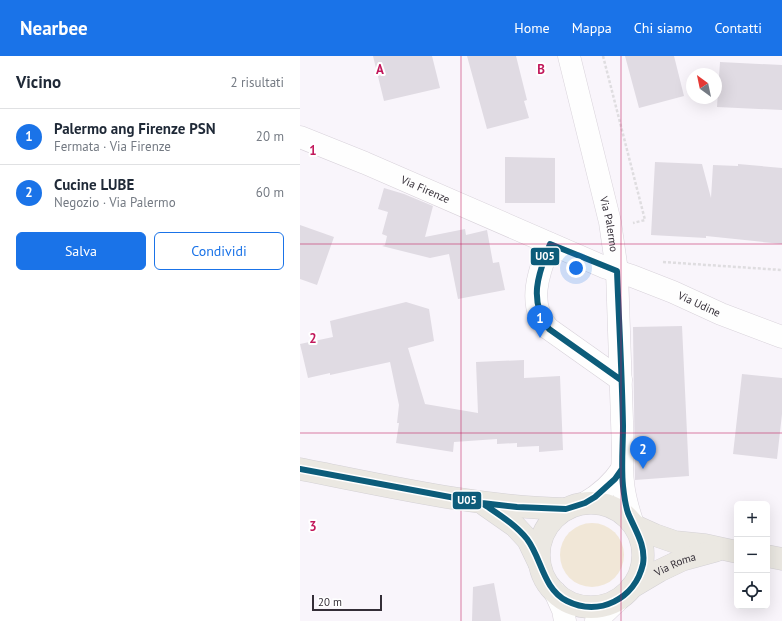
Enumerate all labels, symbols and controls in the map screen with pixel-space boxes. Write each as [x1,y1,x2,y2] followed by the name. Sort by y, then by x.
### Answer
[20,16,88,40] text: Nearbee
[514,19,550,37] text: Home
[572,19,612,37] text: Mappa
[634,19,692,37] text: Chi siamo
[714,19,762,37] text: Contatti
[376,61,384,78] text: A
[537,61,545,78] text: B
[686,68,722,104] north arrow
[16,71,61,93] text: Vicino
[231,74,284,91] text: 2 risultati
[54,119,216,138] text: Palermo ang Firenze PSN
[25,128,33,145] text: 1
[256,128,284,145] text: 20 m
[54,138,171,155] text: Fermata · Via Firenze
[309,142,317,159] text: 1
[398,172,453,206] street label: Via Firenze
[54,175,134,194] text: Cucine LUBE
[25,184,33,201] text: 2
[256,184,284,201] text: 60 m
[54,194,176,211] text: Negozio · Via Palermo
[597,194,621,253] street label: Via Palermo
[16,232,146,270] button: Salva
[154,232,284,270] button: Condividi
[530,247,560,266] line badge: U05
[535,249,555,263] text: U05
[566,258,586,278] your location
[675,288,723,320] street label: Via Udine
[527,305,553,338] pin: 1
[309,330,317,347] text: 2
[630,436,656,469] pin: 2
[452,491,482,510] line badge: U05
[457,493,477,507] text: U05
[734,501,770,609] map controls
[734,501,770,537] button: +
[309,518,317,535] text: 3
[734,537,770,573] button: −
[651,550,697,580] street label: Via Roma
[734,573,770,609] button: locate
[312,593,382,612] scale bar
[318,595,342,609] text: 20 m

